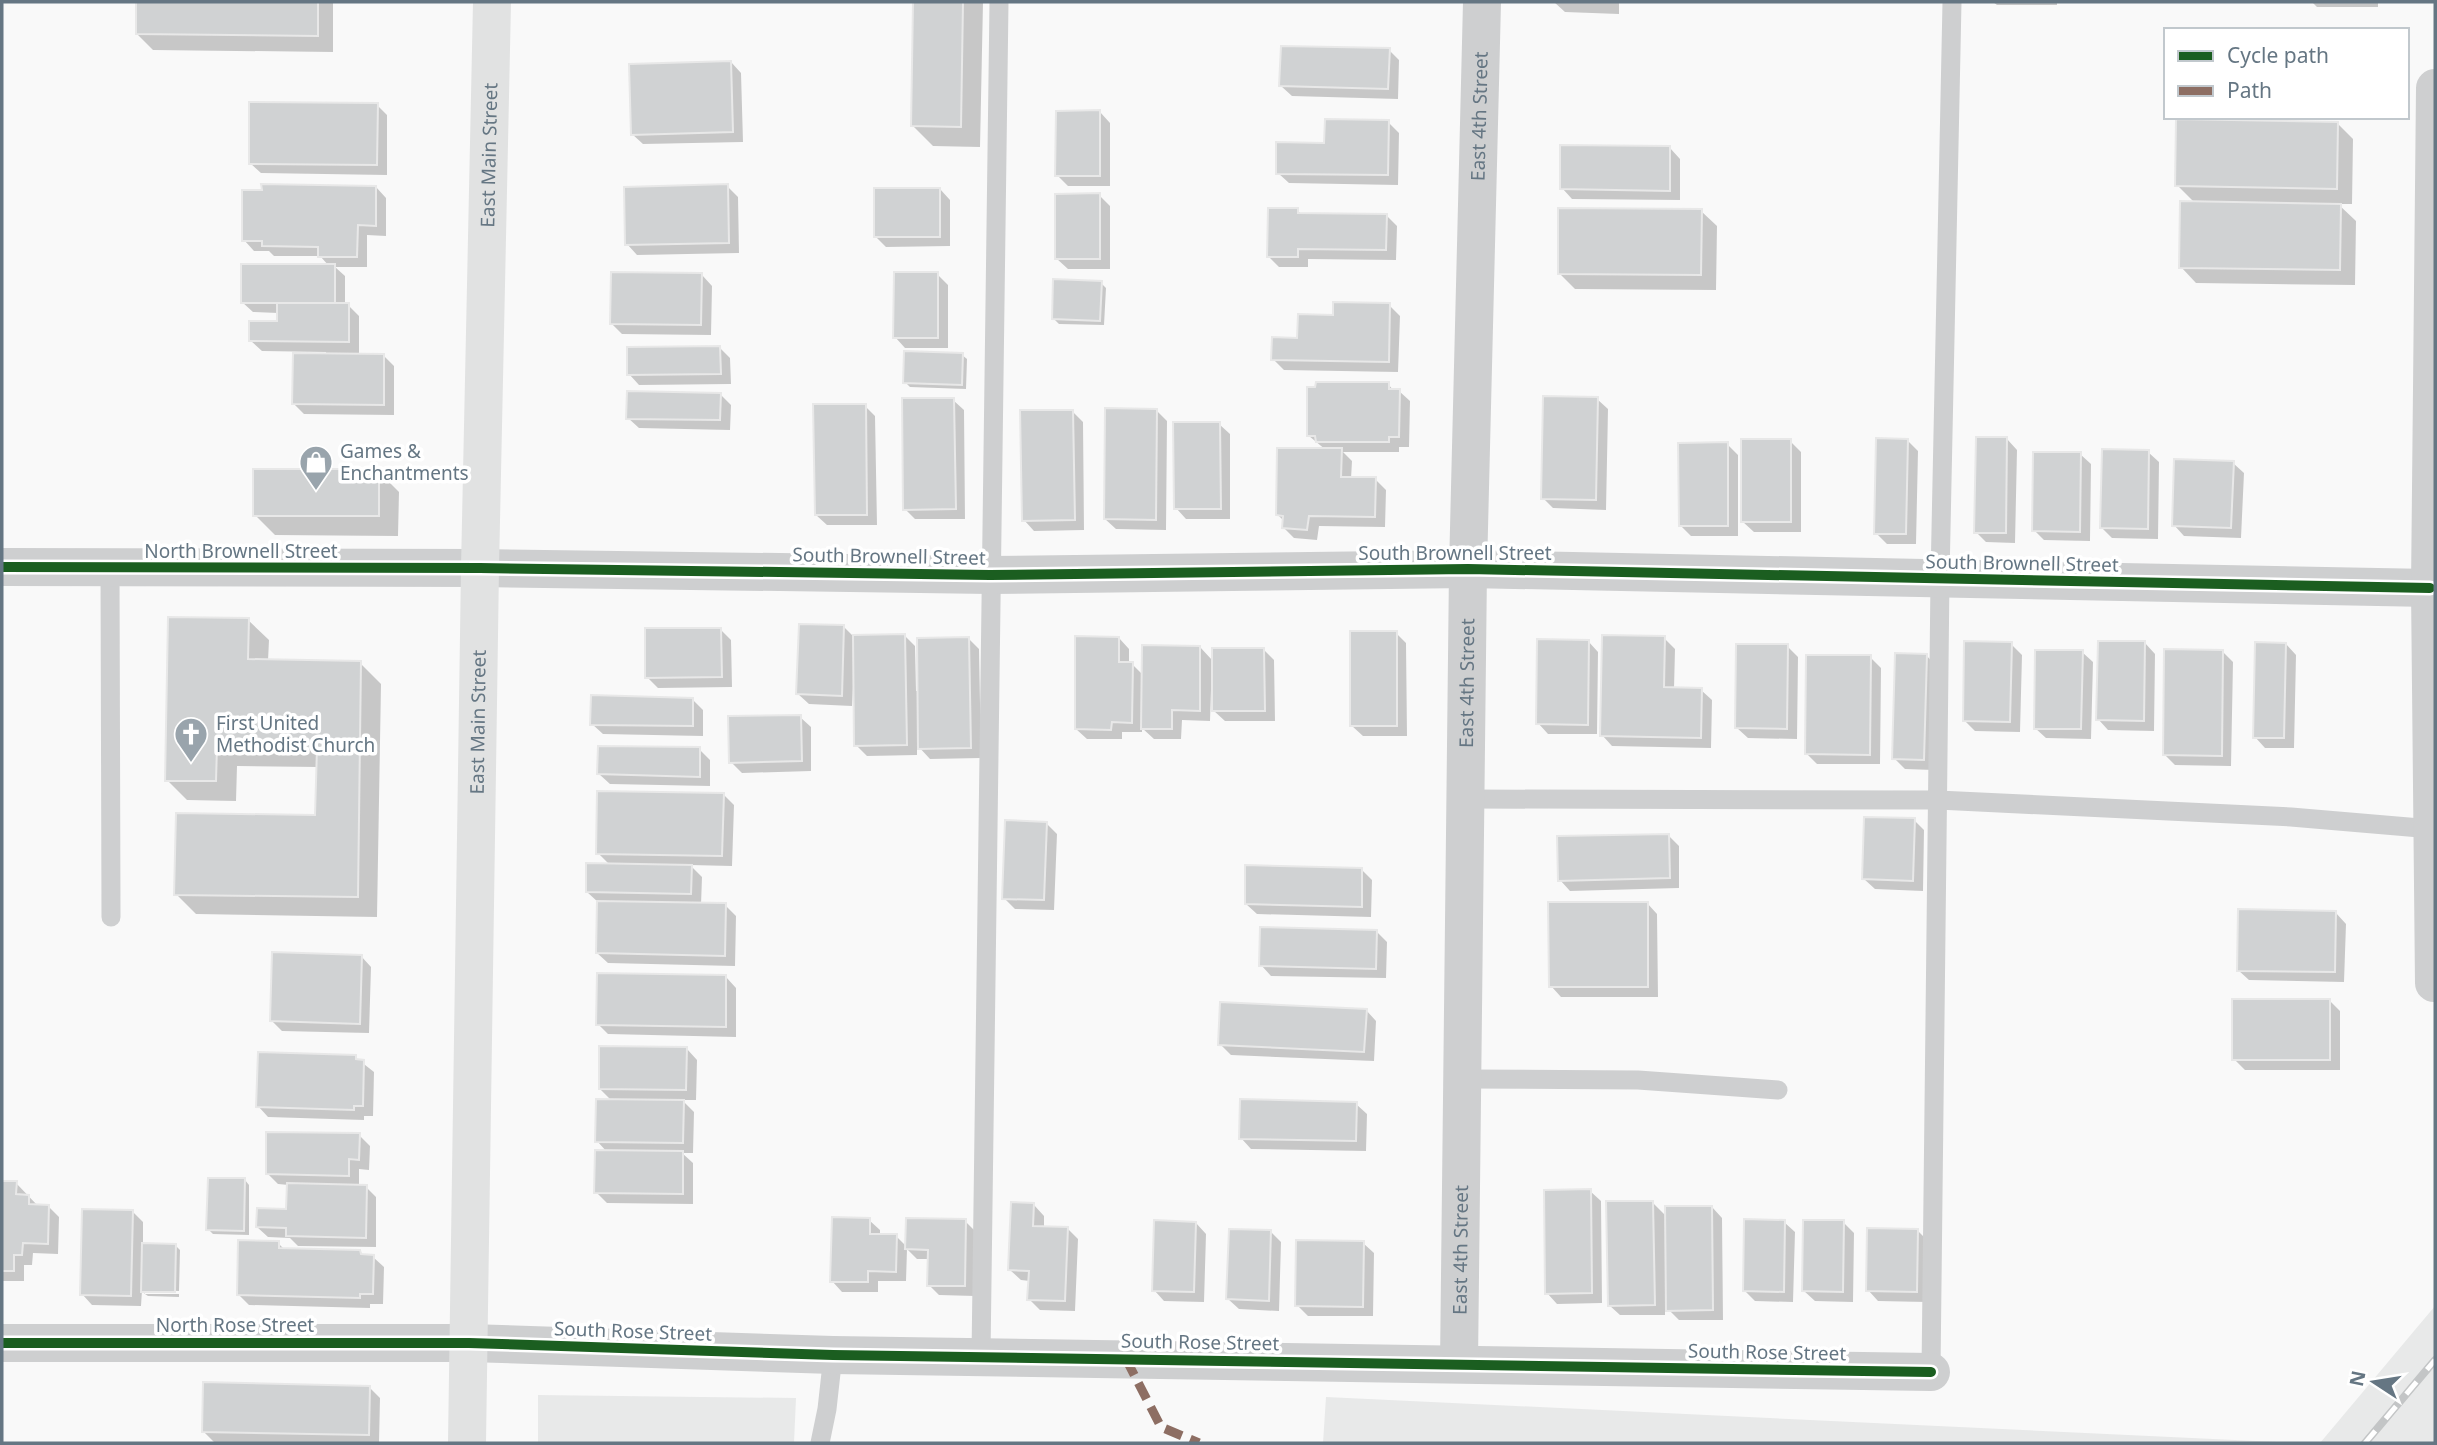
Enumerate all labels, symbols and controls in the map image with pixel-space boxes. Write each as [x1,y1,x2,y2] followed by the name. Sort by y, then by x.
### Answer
[2164,28,2409,119] legend
[2227,41,2329,69] text: Cycle path
[1465,51,1494,181] street label: East 4th Street
[2227,76,2272,104] text: Path
[474,82,503,228] street label: East Main Street
[340,438,469,486] place label: Games & Enchantments
[297,443,335,492] shop icon: Games & Enchantments
[144,538,338,564] street label: North Brownell Street
[1358,540,1552,566] street label: South Brownell Street
[792,541,986,571] street label: South Brownell Street
[1925,548,2119,578] street label: South Brownell Street
[1453,618,1480,748] street label: East 4th Street
[464,649,492,795] street label: East Main Street
[216,710,375,758] place label: First United Methodist Church
[172,715,210,764] church icon: First United Methodist Church
[1447,1185,1474,1315] street label: East 4th Street
[156,1312,314,1338] street label: North Rose Street
[553,1315,713,1347] street label: South Rose Street
[1121,1328,1280,1356] street label: South Rose Street
[1688,1338,1847,1366] street label: South Rose Street
[2339,1347,2409,1417] north arrow
[2343,1368,2372,1389] text: N

